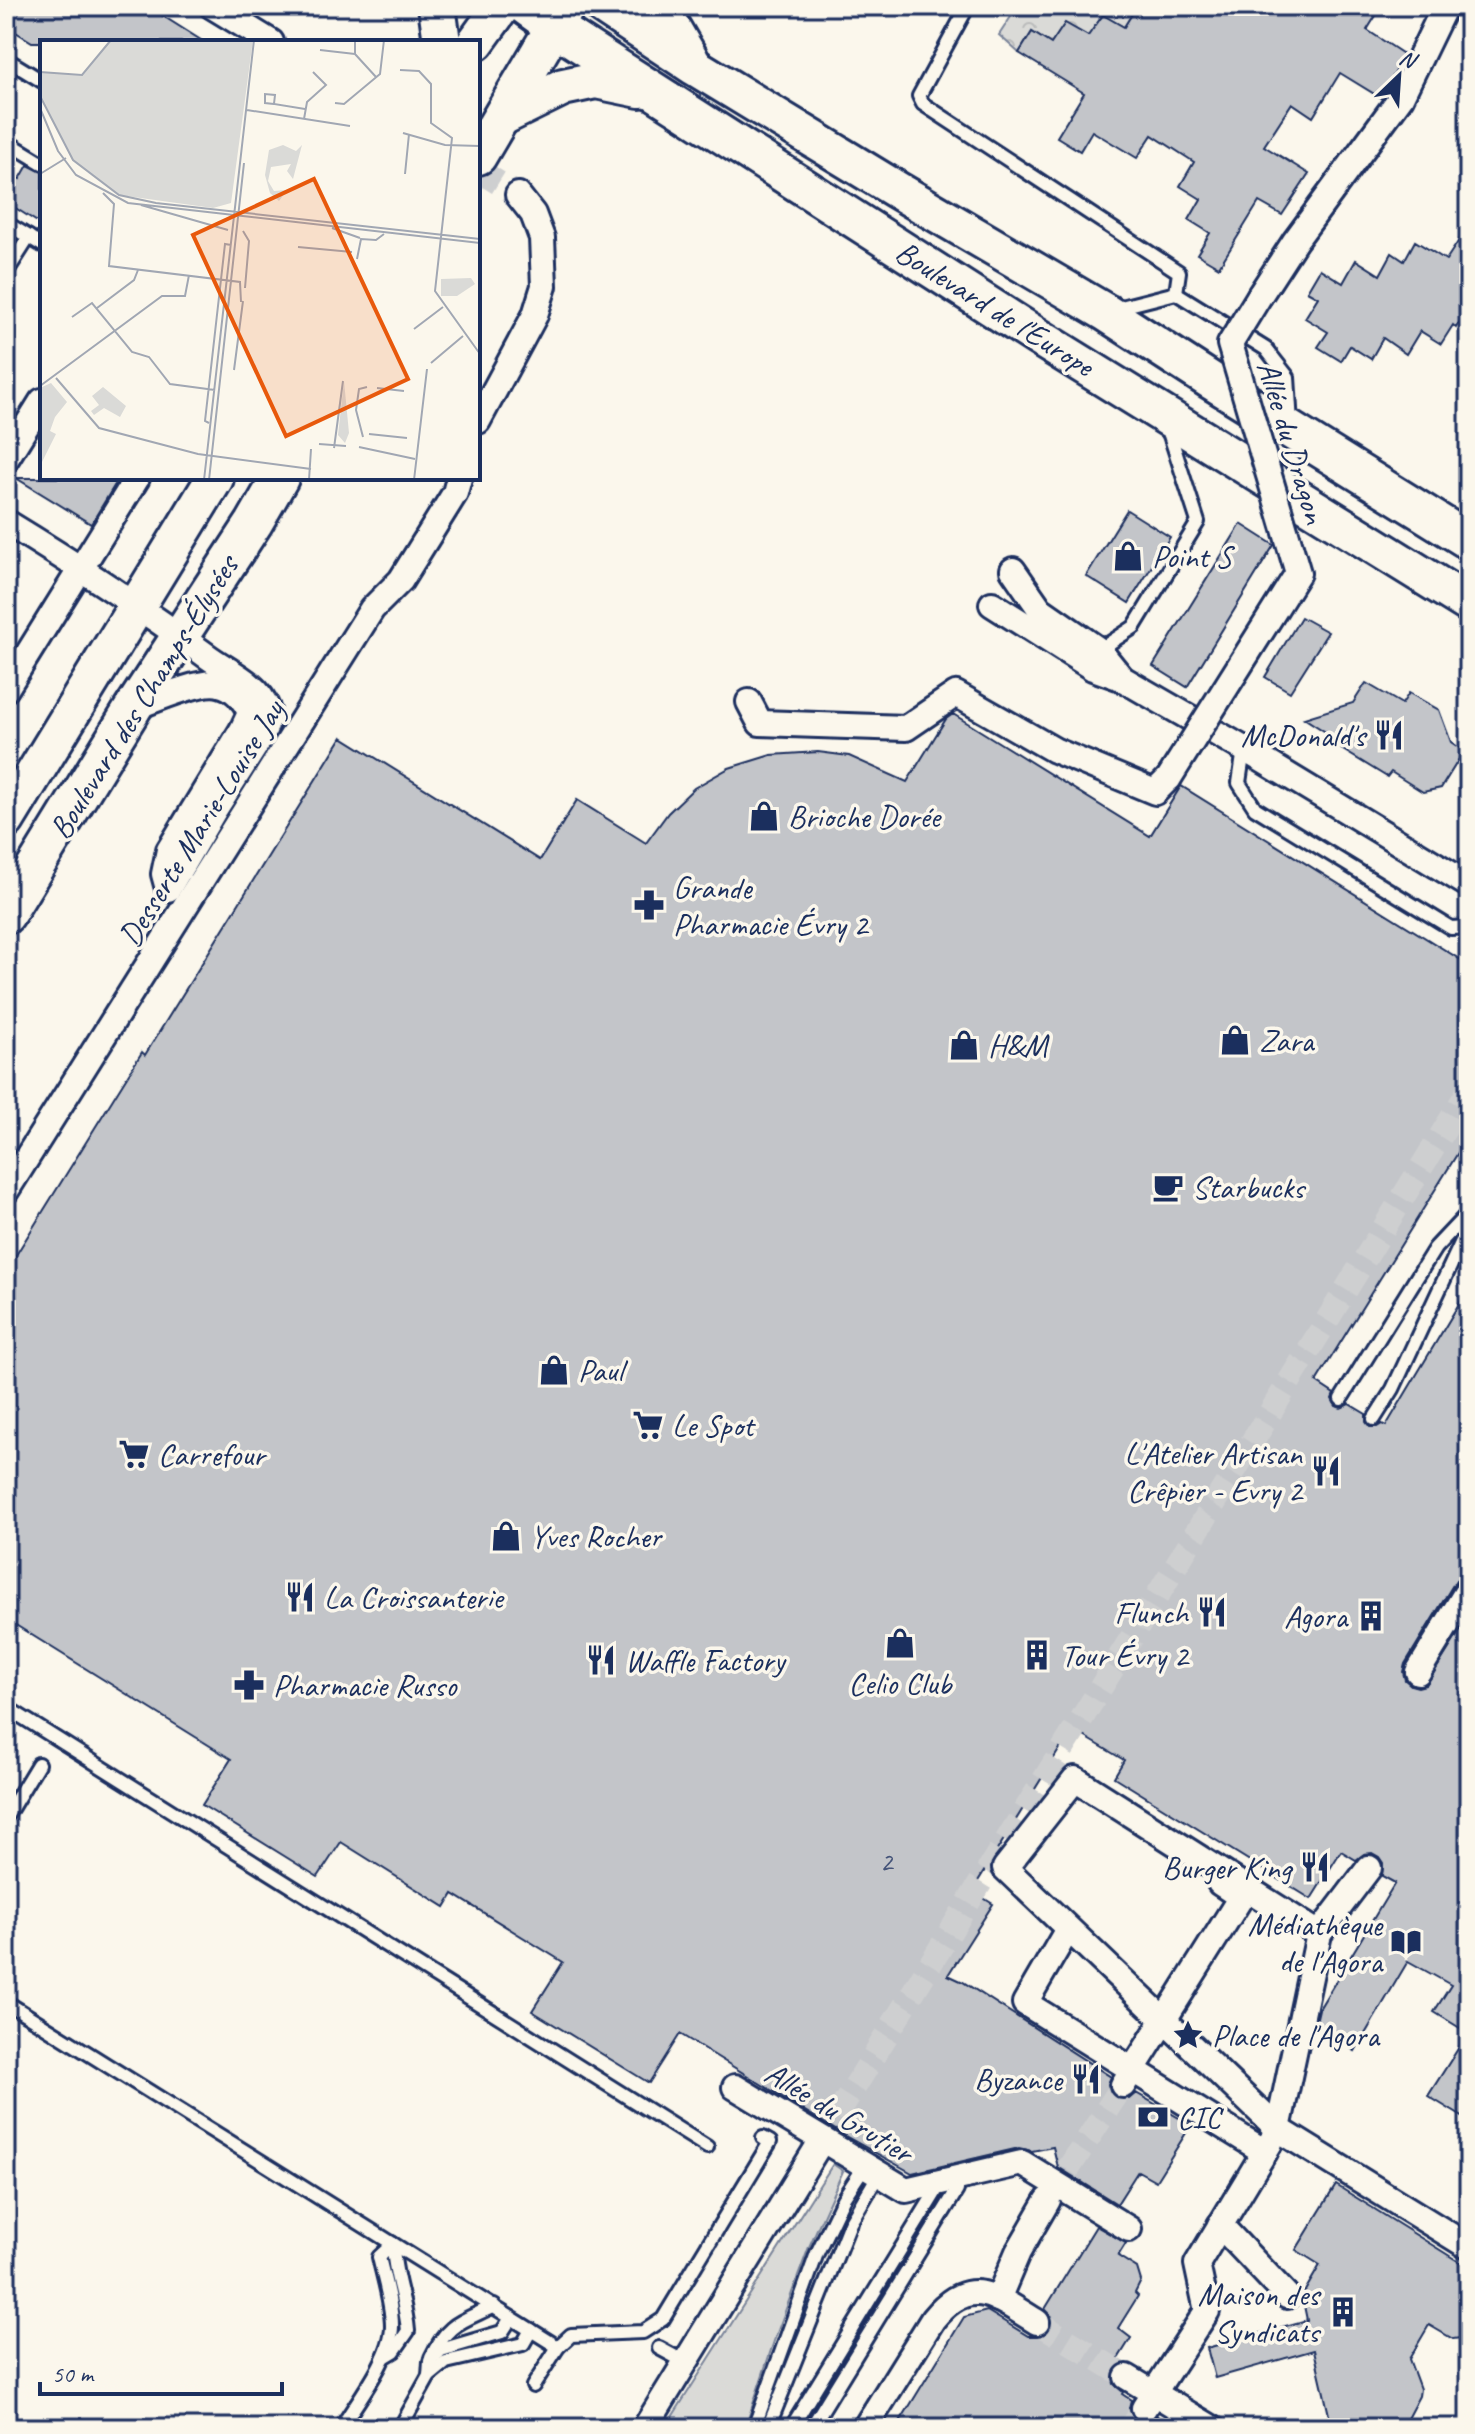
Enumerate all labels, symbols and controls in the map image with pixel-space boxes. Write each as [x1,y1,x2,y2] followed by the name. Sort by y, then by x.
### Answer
[1359,36,1439,116] north arrow
[40,40,480,480] inset map
[1395,43,1422,76] text: N
[888,231,1104,387] street label: Boulevard de l'Europe
[1247,356,1336,530] street label: Allée du Dragon
[1152,536,1236,577] place label: Point S
[1111,539,1145,573] shop icon: Point S
[40,545,249,846] street label: Boulevard des Champs-Élysées
[109,691,295,954] street label: Desserte Marie-Louise Jay
[1241,715,1368,756] place label: McDonald's
[1372,718,1406,752] restaurant icon: McDonald's
[788,796,943,837] place label: Brioche Dorée
[747,799,781,833] shop icon: Brioche Dorée
[673,867,870,945] place label: Grande Pharmacie Évry 2
[632,888,666,922] pharmacy icon: Grande Pharmacie Évry 2
[1259,1020,1316,1061] place label: Zara
[1218,1023,1252,1057] shop icon: Zara
[988,1025,1050,1066] place label: H&M
[947,1028,981,1062] shop icon: H&M
[1192,1167,1307,1208] place label: Starbucks
[1151,1170,1185,1204] cafe icon: Starbucks
[578,1350,628,1391] place label: Paul
[537,1353,571,1387] shop icon: Paul
[672,1405,757,1446] place label: Le Spot
[631,1408,665,1442] supermarket icon: Le Spot
[1125,1433,1305,1511] place label: L'Atelier Artisan Crêpier - Evry 2
[158,1434,268,1475] place label: Carrefour
[117,1437,151,1471] supermarket icon: Carrefour
[1309,1454,1343,1488] restaurant icon: L'Atelier Artisan Crêpier - Evry 2
[530,1516,664,1557] place label: Yves Rocher
[489,1519,523,1553] shop icon: Yves Rocher
[324,1577,505,1618] place label: La Croissanterie
[283,1580,317,1614] restaurant icon: La Croissanterie
[1114,1592,1190,1633] place label: Flunch
[1195,1595,1229,1629] restaurant icon: Flunch
[1284,1596,1349,1637] place label: Agora
[1354,1599,1388,1633] building icon: Agora
[883,1626,917,1660] shop icon: Celio Club
[1061,1635,1190,1676] place label: Tour Évry 2
[1020,1638,1054,1672] building icon: Tour Évry 2
[625,1640,787,1681] place label: Waffle Factory
[584,1643,618,1677] restaurant icon: Waffle Factory
[849,1663,953,1704] place label: Celio Club
[273,1665,458,1706] place label: Pharmacie Russo
[232,1668,266,1702] pharmacy icon: Pharmacie Russo
[880,1844,895,1879] house number: 2
[1162,1847,1294,1888] place label: Burger King
[1298,1850,1332,1884] restaurant icon: Burger King
[1248,1904,1385,1982] place label: Médiathèque de l'Agora
[1389,1925,1423,1959] library icon: Médiathèque de l'Agora
[1212,2015,1381,2056] place label: Place de l'Agora
[1171,2018,1205,2052] place icon: Place de l'Agora
[757,2052,923,2174] street label: Allée du Grutier
[974,2059,1065,2100] place label: Byzance
[1069,2062,1103,2096] restaurant icon: Byzance
[1177,2097,1225,2138] place label: CIC
[1136,2100,1170,2134] bank icon: CIC
[1198,2274,1322,2352] place label: Maison des Syndicats
[1326,2295,1360,2329] building icon: Maison des Syndicats
[40,2346,282,2396] scale bar
[52,2359,95,2389] text: 50 m

